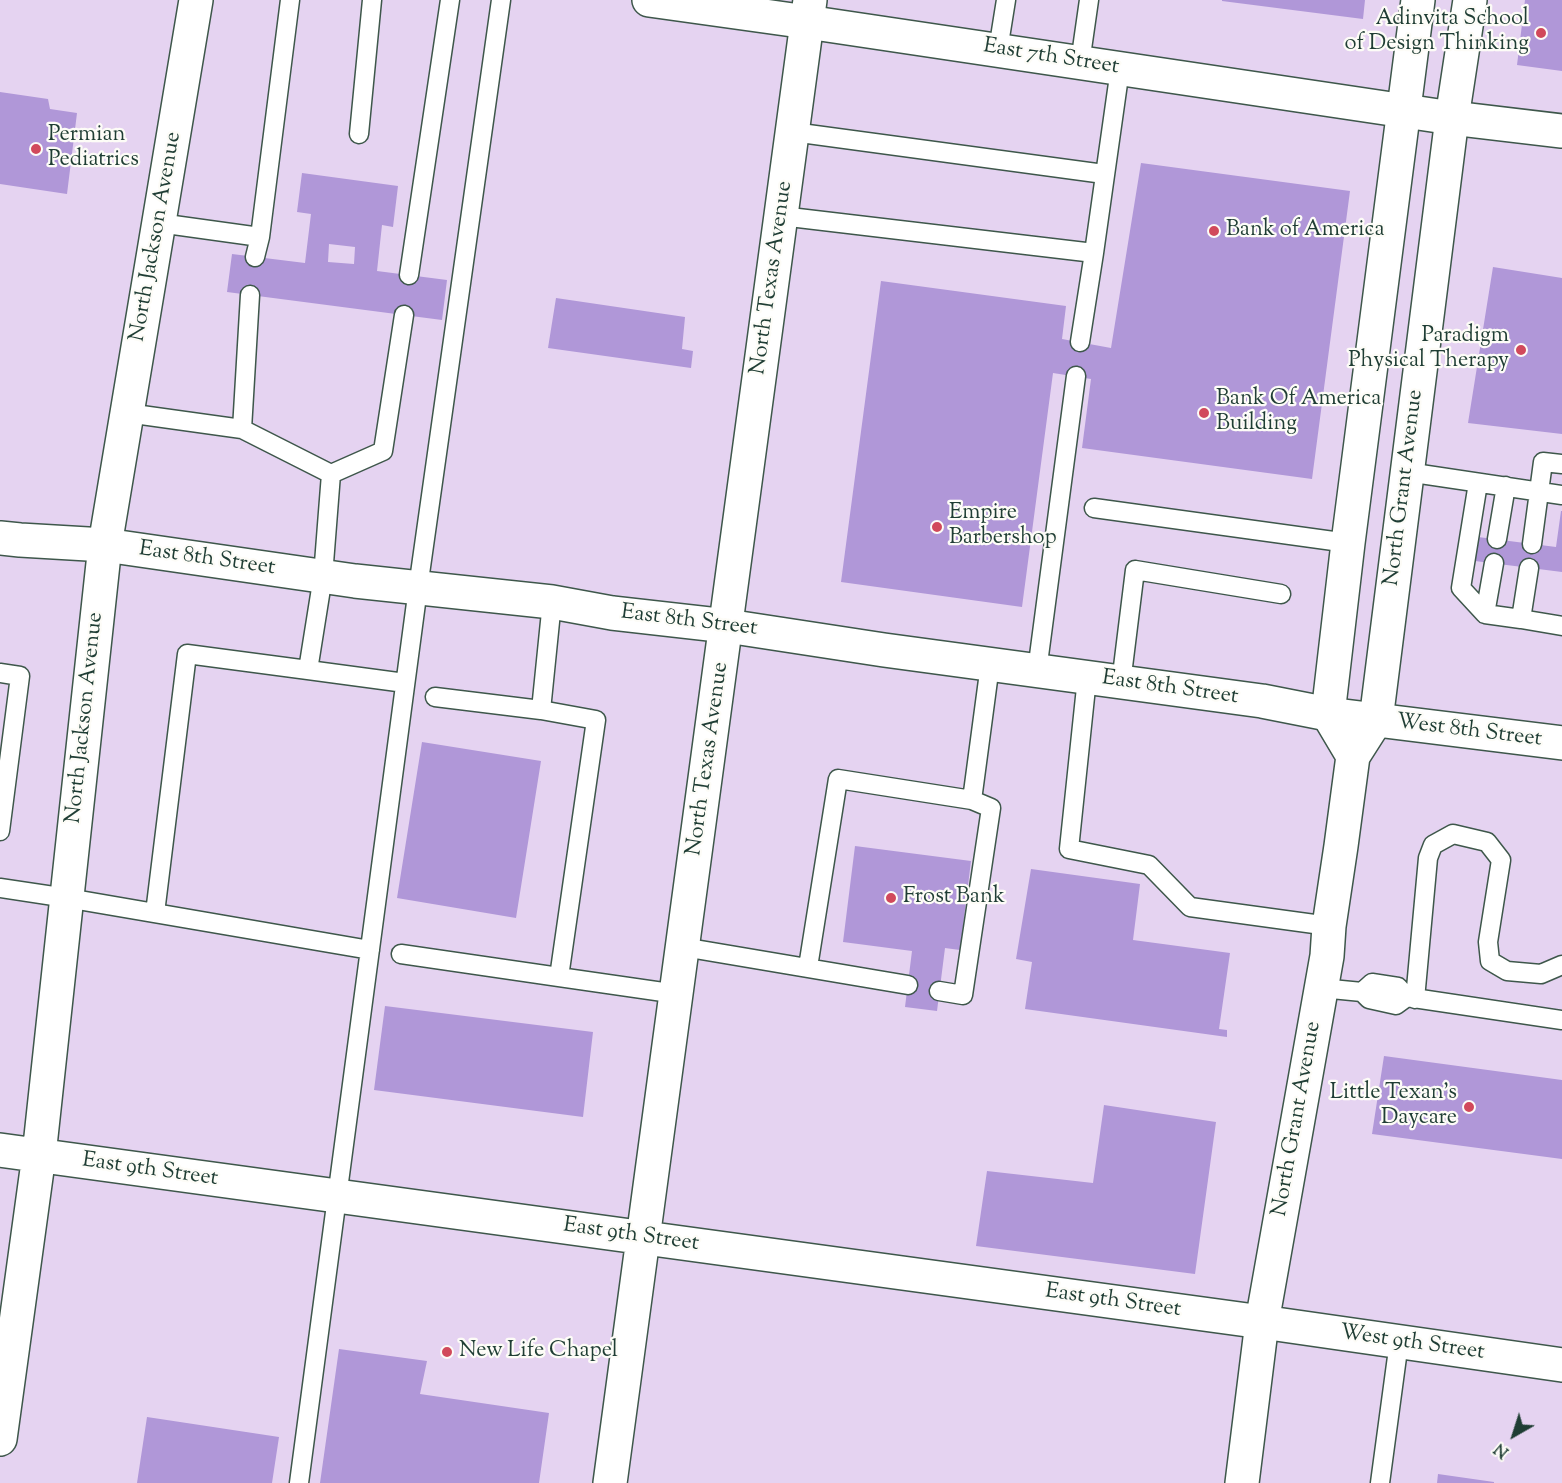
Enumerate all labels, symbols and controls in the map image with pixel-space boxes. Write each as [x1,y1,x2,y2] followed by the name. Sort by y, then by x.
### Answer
[1344,7,1529,58] place label: Adinvita School of Design Thinking
[1534,26,1548,40] marker: Adinvita School of Design Thinking
[981,34,1121,82] street label: East 7th Street
[48,123,139,174] place label: Permian Pediatrics
[126,130,188,344] street label: North Jackson Avenue
[29,142,43,156] marker: Permian Pediatrics
[746,179,800,377] street label: North Texas Avenue
[1226,218,1385,244] place label: Bank of America
[1207,224,1221,238] marker: Bank of America
[1348,324,1509,376] place label: Paradigm Physical Therapy
[1514,343,1528,357] marker: Paradigm Physical Therapy
[1216,387,1381,439] place label: Bank Of America Building
[1380,388,1430,588] street label: North Grant Avenue
[1197,406,1211,420] marker: Bank Of America Building
[949,501,1057,552] place label: Empire Barbershop
[930,520,944,534] marker: Empire Barbershop
[137,537,277,583] street label: East 8th Street
[619,601,759,643] street label: East 8th Street
[62,611,110,825] street label: North Jackson Avenue
[682,660,736,858] street label: North Texas Avenue
[1100,666,1240,712] street label: East 8th Street
[1395,710,1543,754] street label: West 8th Street
[903,885,1005,911] place label: Frost Bank
[884,891,898,905] marker: Frost Bank
[1268,1019,1328,1219] street label: North Grant Avenue
[1330,1081,1457,1132] place label: Little Texan's Daycare
[1462,1100,1476,1114] marker: Little Texan's Daycare
[80,1148,220,1194] street label: East 9th Street
[561,1213,701,1259] street label: East 9th Street
[1043,1279,1183,1325] street label: East 9th Street
[1338,1321,1486,1367] street label: West 9th Street
[459,1339,618,1365] place label: New Life Chapel
[440,1345,454,1359] marker: New Life Chapel
[1484,1405,1544,1465] north arrow
[1490,1436,1515,1462] text: N

